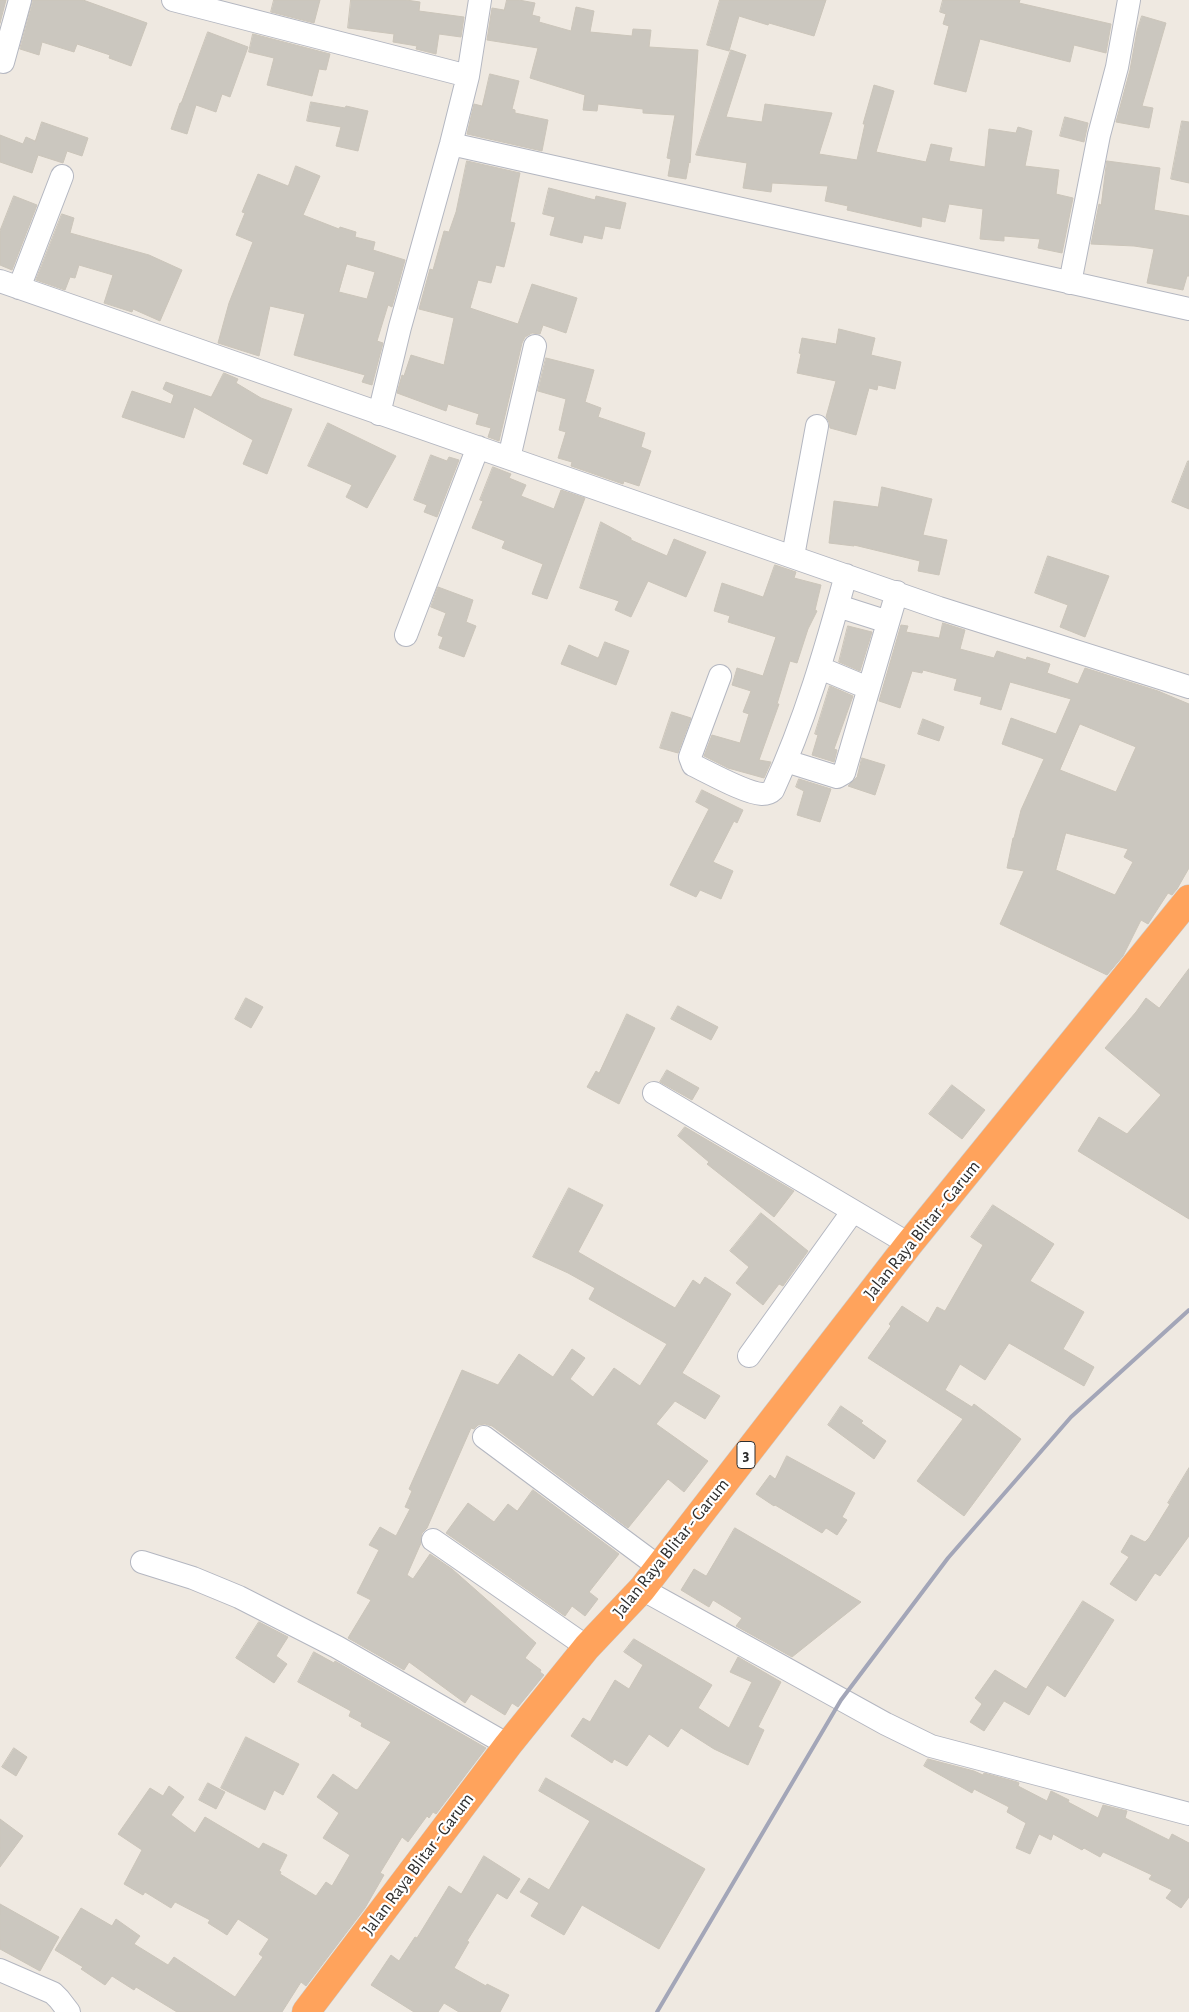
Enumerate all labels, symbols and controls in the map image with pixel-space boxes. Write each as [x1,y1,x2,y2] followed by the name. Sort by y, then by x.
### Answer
[859,1156,985,1304] street label: Jalan Raya Blitar - Garum
[737,1442,755,1468] road number: 3
[608,1474,734,1622] street label: Jalan Raya Blitar - Garum
[358,1789,478,1939] street label: Jalan Raya Blitar - Garum

